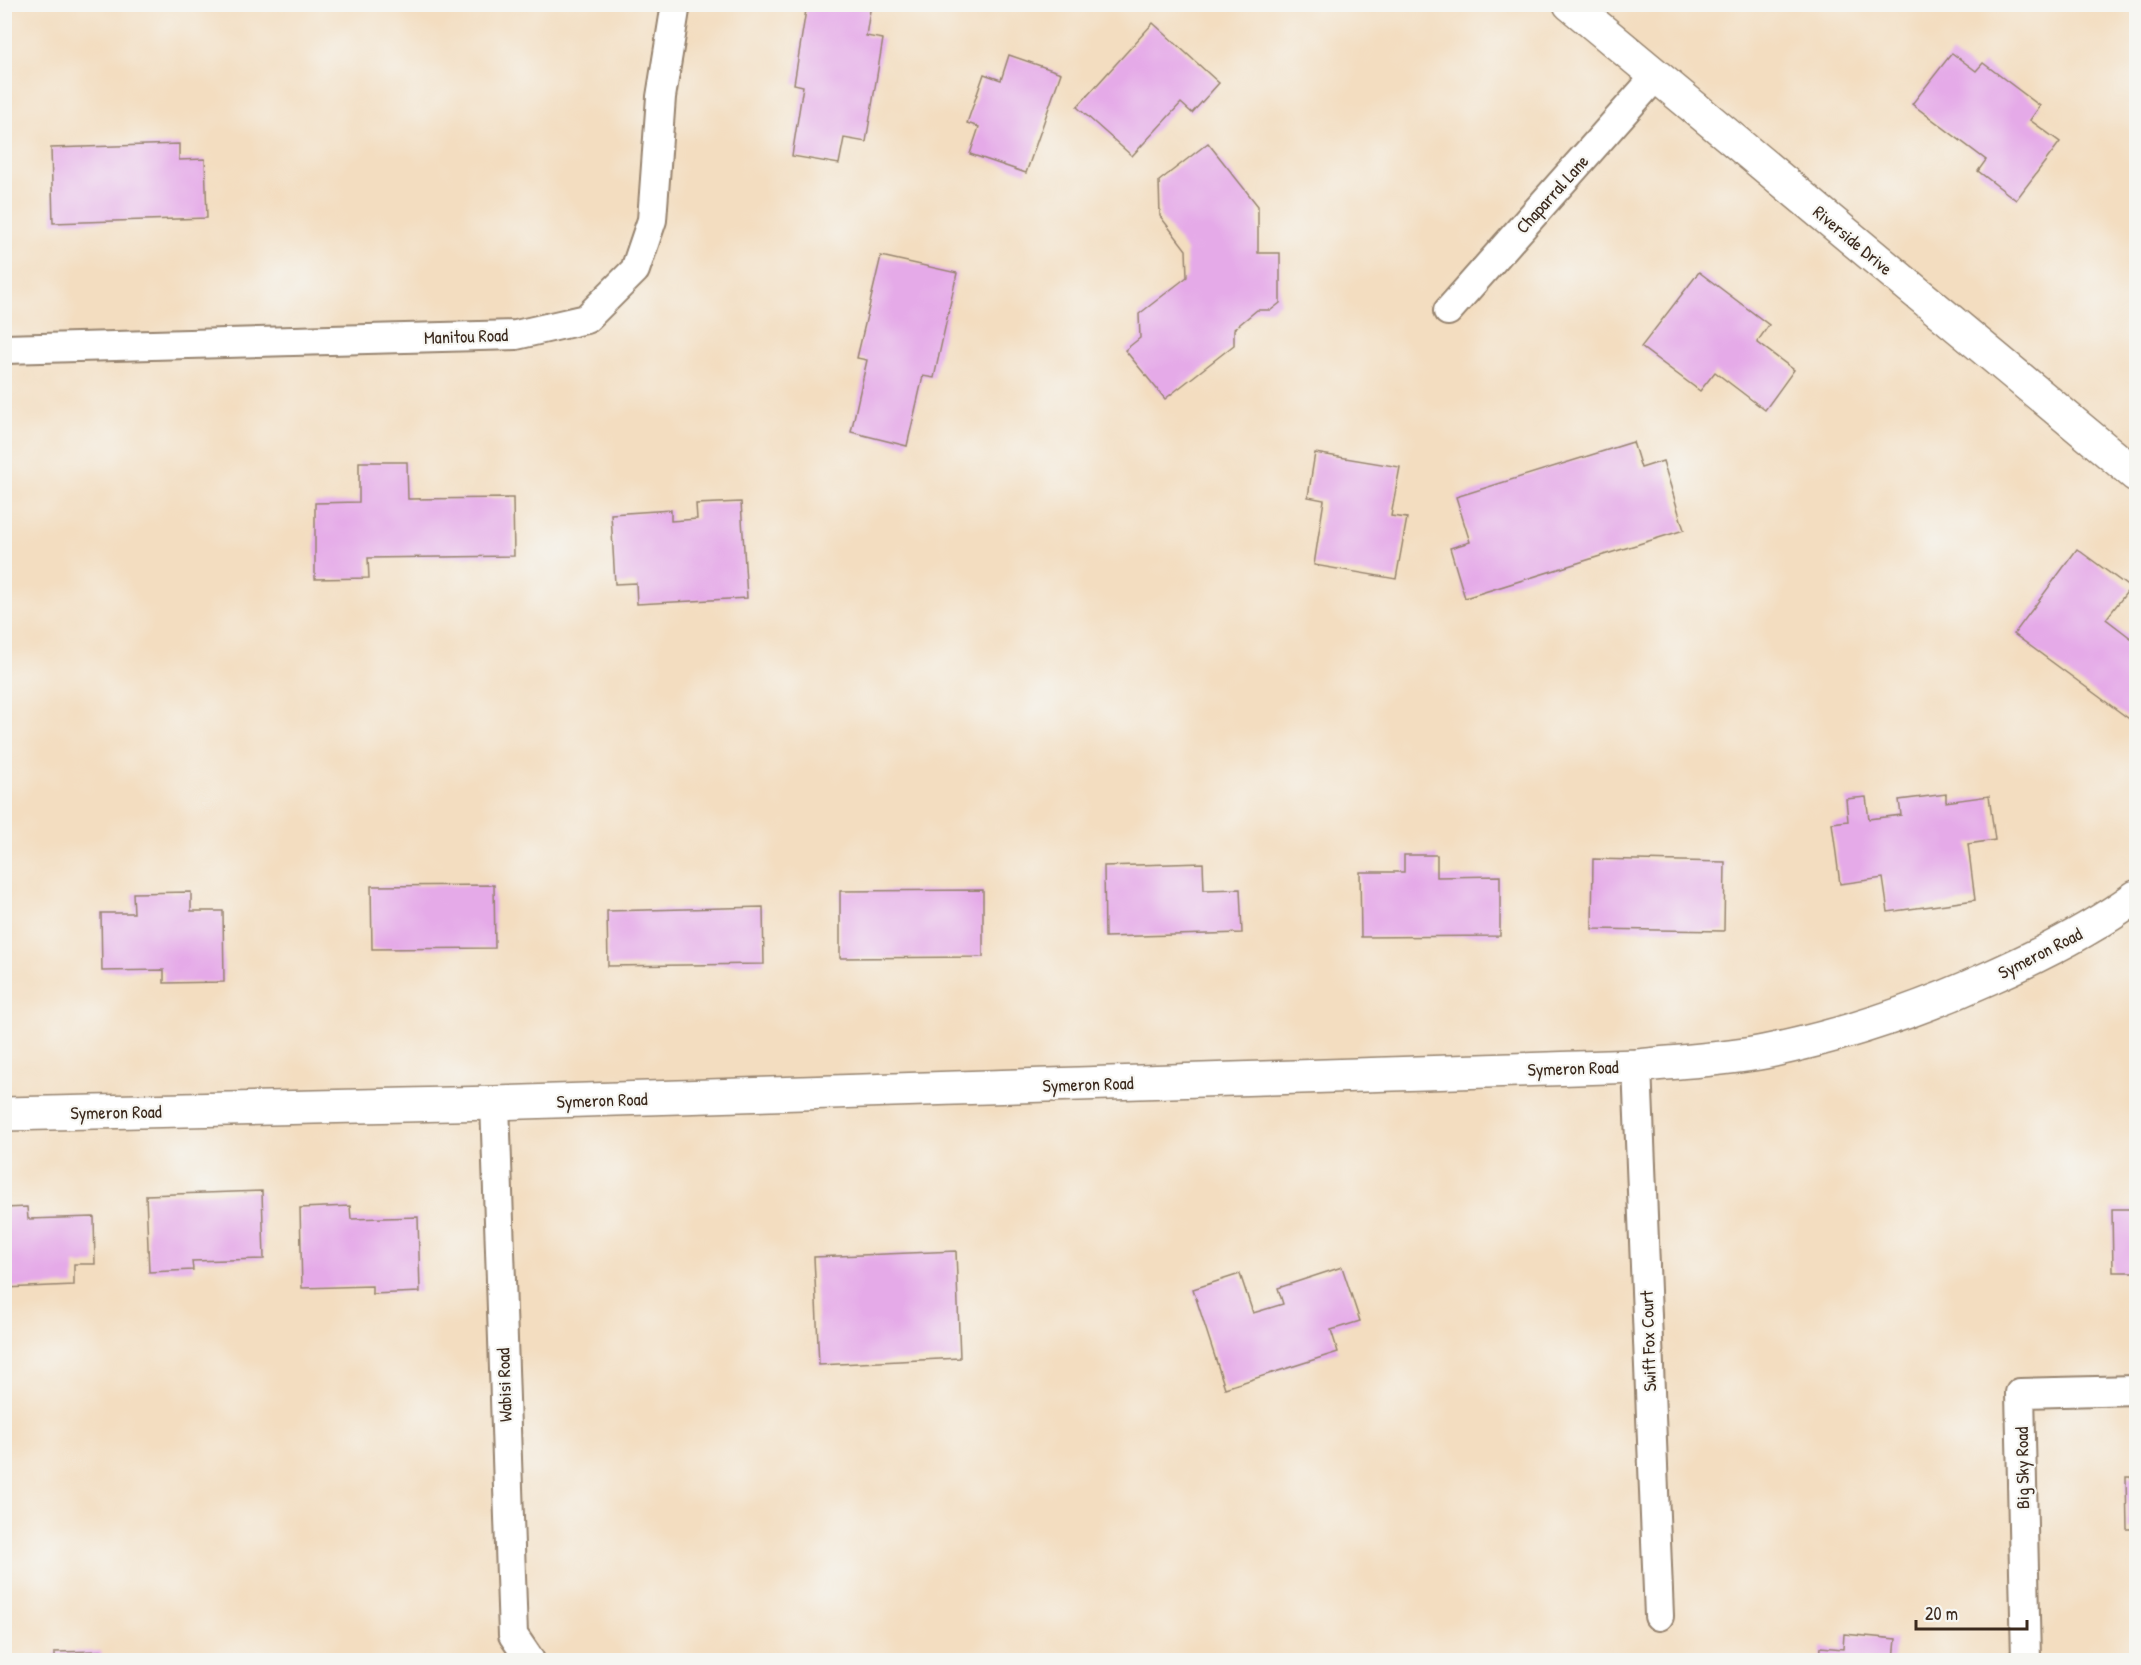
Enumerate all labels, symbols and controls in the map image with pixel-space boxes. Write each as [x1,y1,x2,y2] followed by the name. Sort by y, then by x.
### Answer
[1510,149,1594,239] street label: Chaparral Lane
[1808,199,1898,281] street label: Riverside Drive
[423,322,509,350] street label: Manitou Road
[1994,921,2086,985] street label: Symeron Road
[1527,1054,1619,1082] street label: Symeron Road
[1042,1070,1134,1098] street label: Symeron Road
[556,1086,648,1114] street label: Symeron Road
[70,1099,162,1125] street label: Symeron Road
[1634,1289,1662,1392] street label: Swift Fox Court
[490,1347,518,1423] street label: Wabisi Road
[2009,1427,2035,1509] street label: Big Sky Road
[1916,1593,2027,1631] scale bar
[1925,1601,1958,1626] text: 20 m

